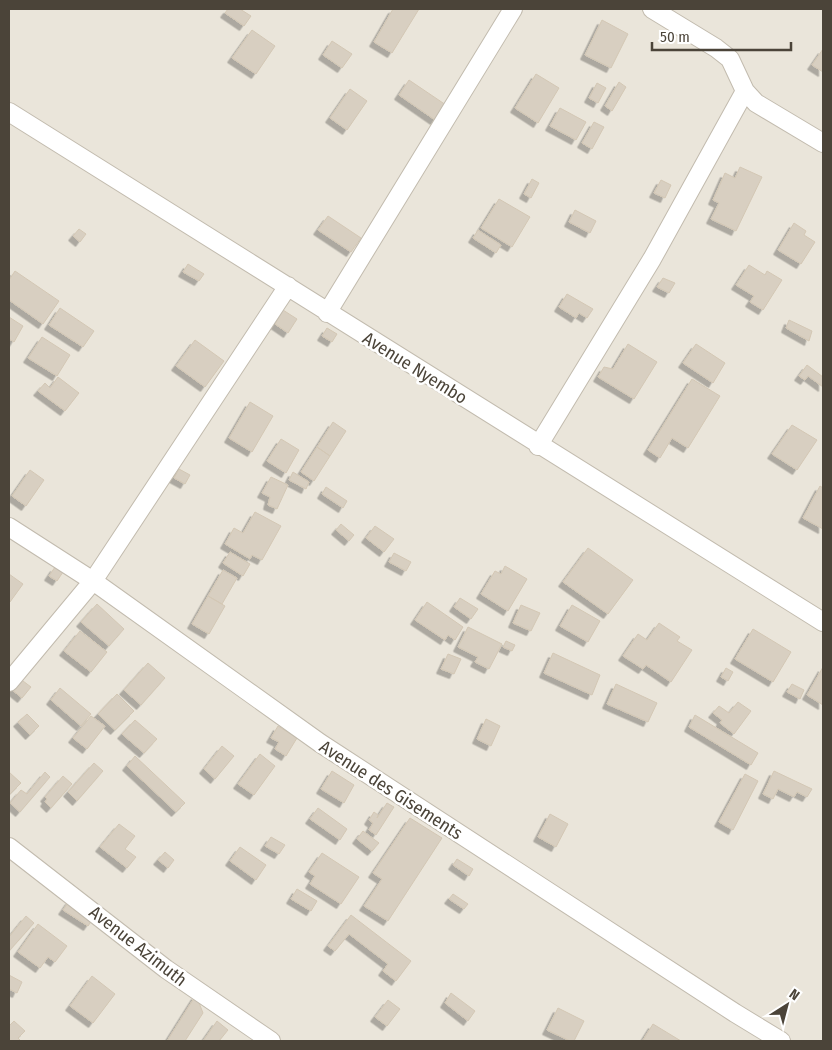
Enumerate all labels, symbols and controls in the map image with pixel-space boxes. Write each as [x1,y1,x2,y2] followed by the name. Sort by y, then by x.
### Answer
[652,20,791,52] scale bar
[660,28,690,46] text: 50 m
[359,327,471,409] street label: Avenue Nyembo
[315,736,467,845] street label: Avenue des Gisements
[85,901,191,991] street label: Avenue Azimuth
[762,980,812,1030] north arrow
[786,986,803,1004] text: N

